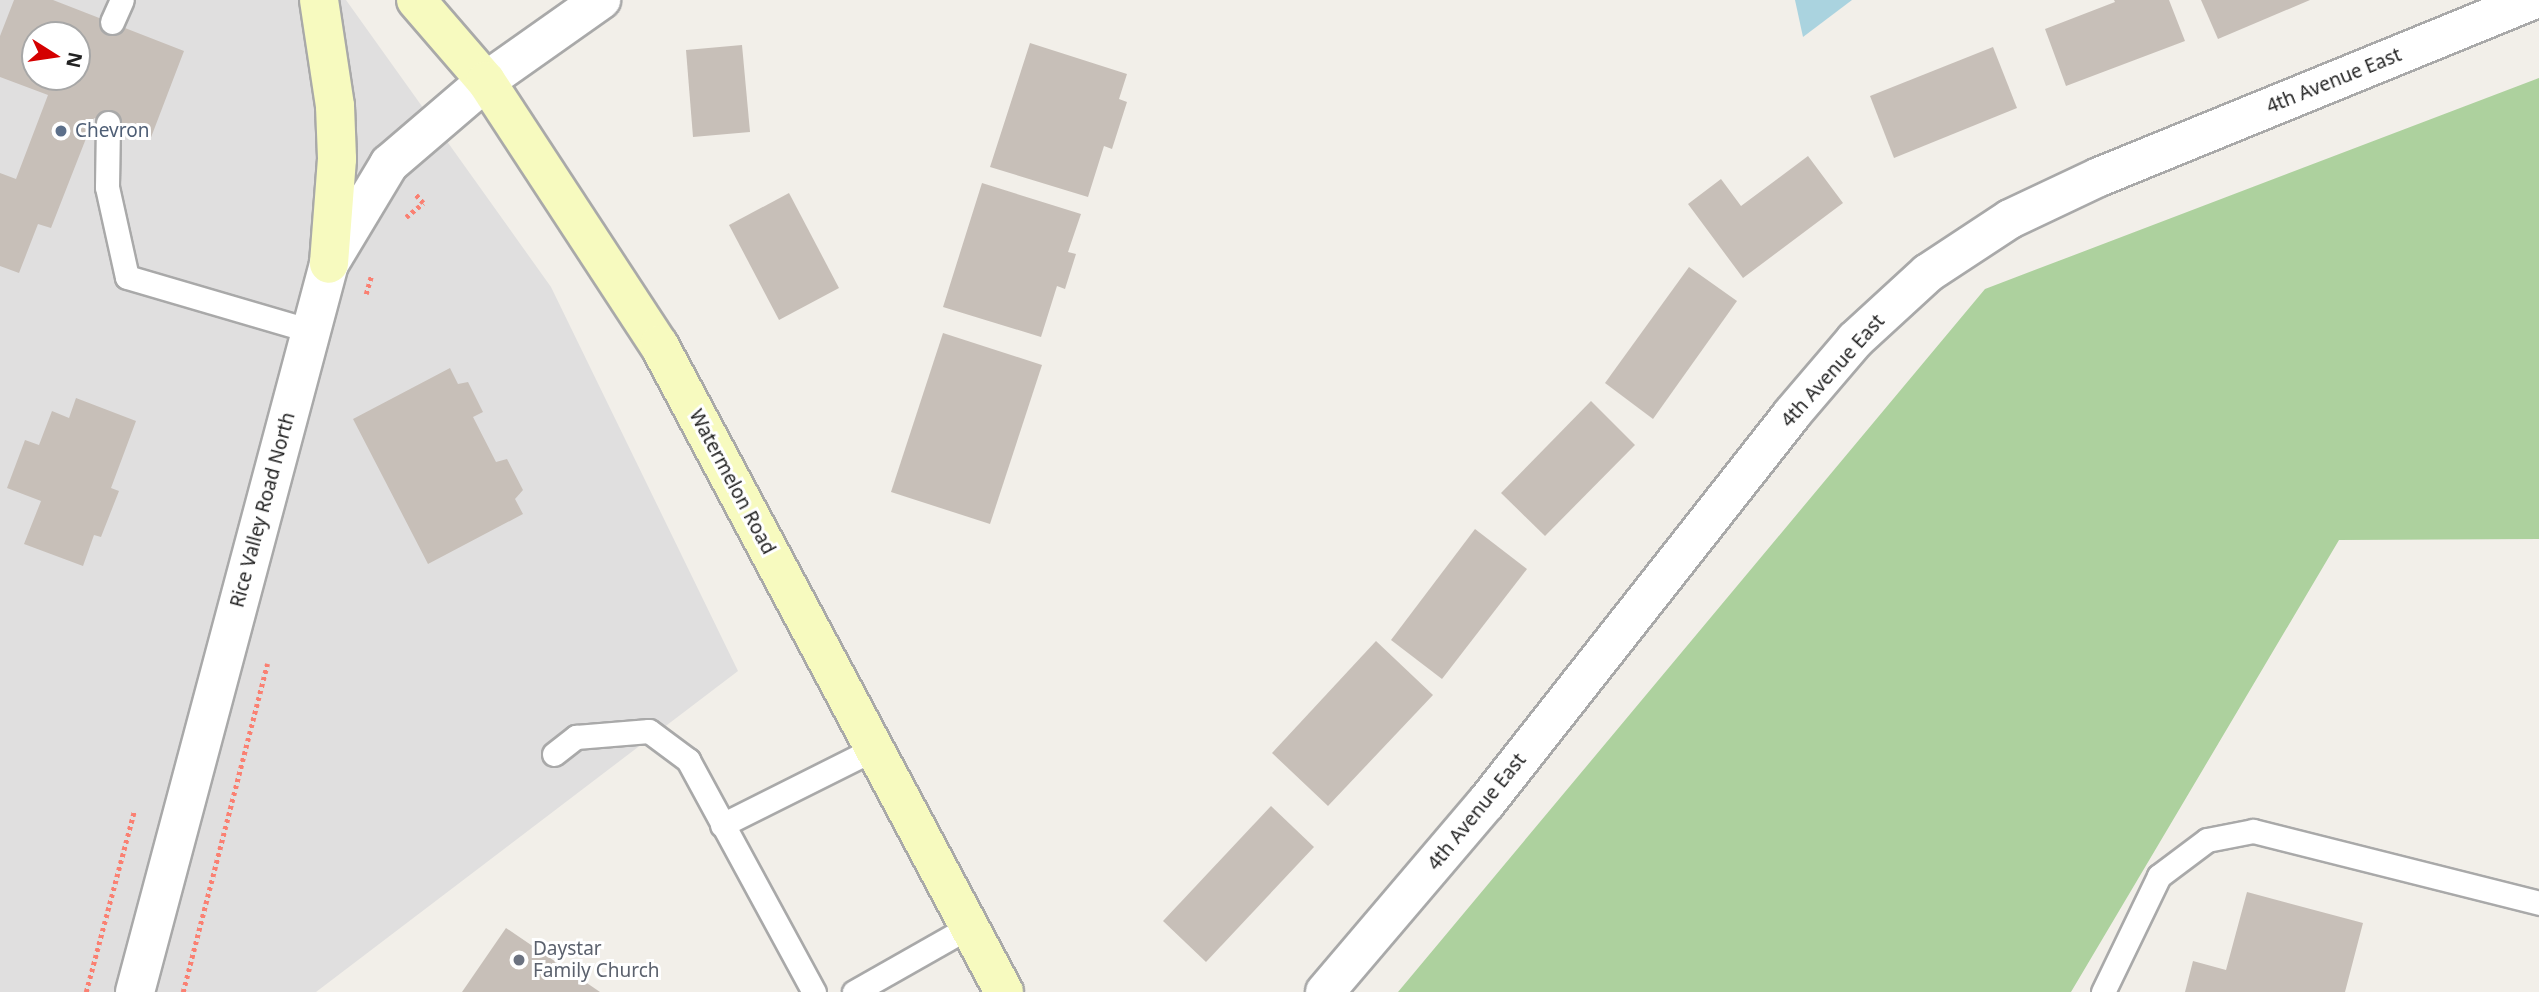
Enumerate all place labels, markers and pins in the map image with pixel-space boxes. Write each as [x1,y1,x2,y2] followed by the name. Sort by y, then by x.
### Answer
[75,120,149,142] place label: Chevron
[53,123,69,139] marker: Chevron
[533,938,660,982] place label: Daystar Family Church
[511,952,527,968] marker: Daystar Family Church

